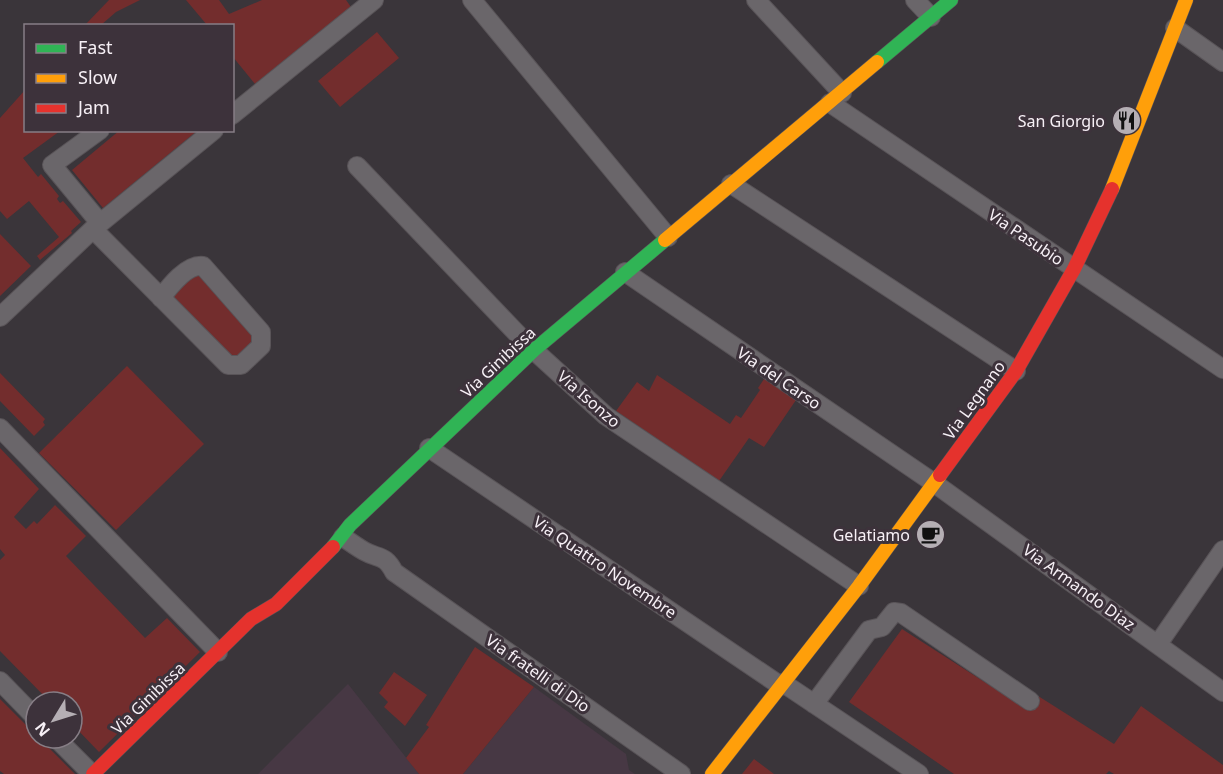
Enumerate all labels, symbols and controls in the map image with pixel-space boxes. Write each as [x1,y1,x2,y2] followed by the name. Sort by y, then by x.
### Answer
[24,24,234,132] legend
[78,35,113,59] text: Fast
[78,65,117,89] text: Slow
[76,95,110,119] text: Jam
[1110,105,1142,137] restaurant icon: San Giorgio
[1018,110,1105,132] place label: San Giorgio
[984,204,1068,270] street label: Via Pasubio
[456,322,540,402] street label: Via Ginibissa
[733,342,825,414] street label: Via del Carso
[938,356,1010,444] street label: Via Legnano
[553,366,625,432] street label: Via Isonzo
[529,511,681,623] street label: Via Quattro Novembre
[915,519,947,551] cafe icon: Gelatiamo
[833,524,910,546] place label: Gelatiamo
[1019,539,1139,635] street label: Via Armando Diaz
[481,629,595,717] street label: Via fratelli di Dio
[106,657,190,739] street label: Via Ginibissa
[24,690,84,750] north arrow
[30,717,55,741] text: N

